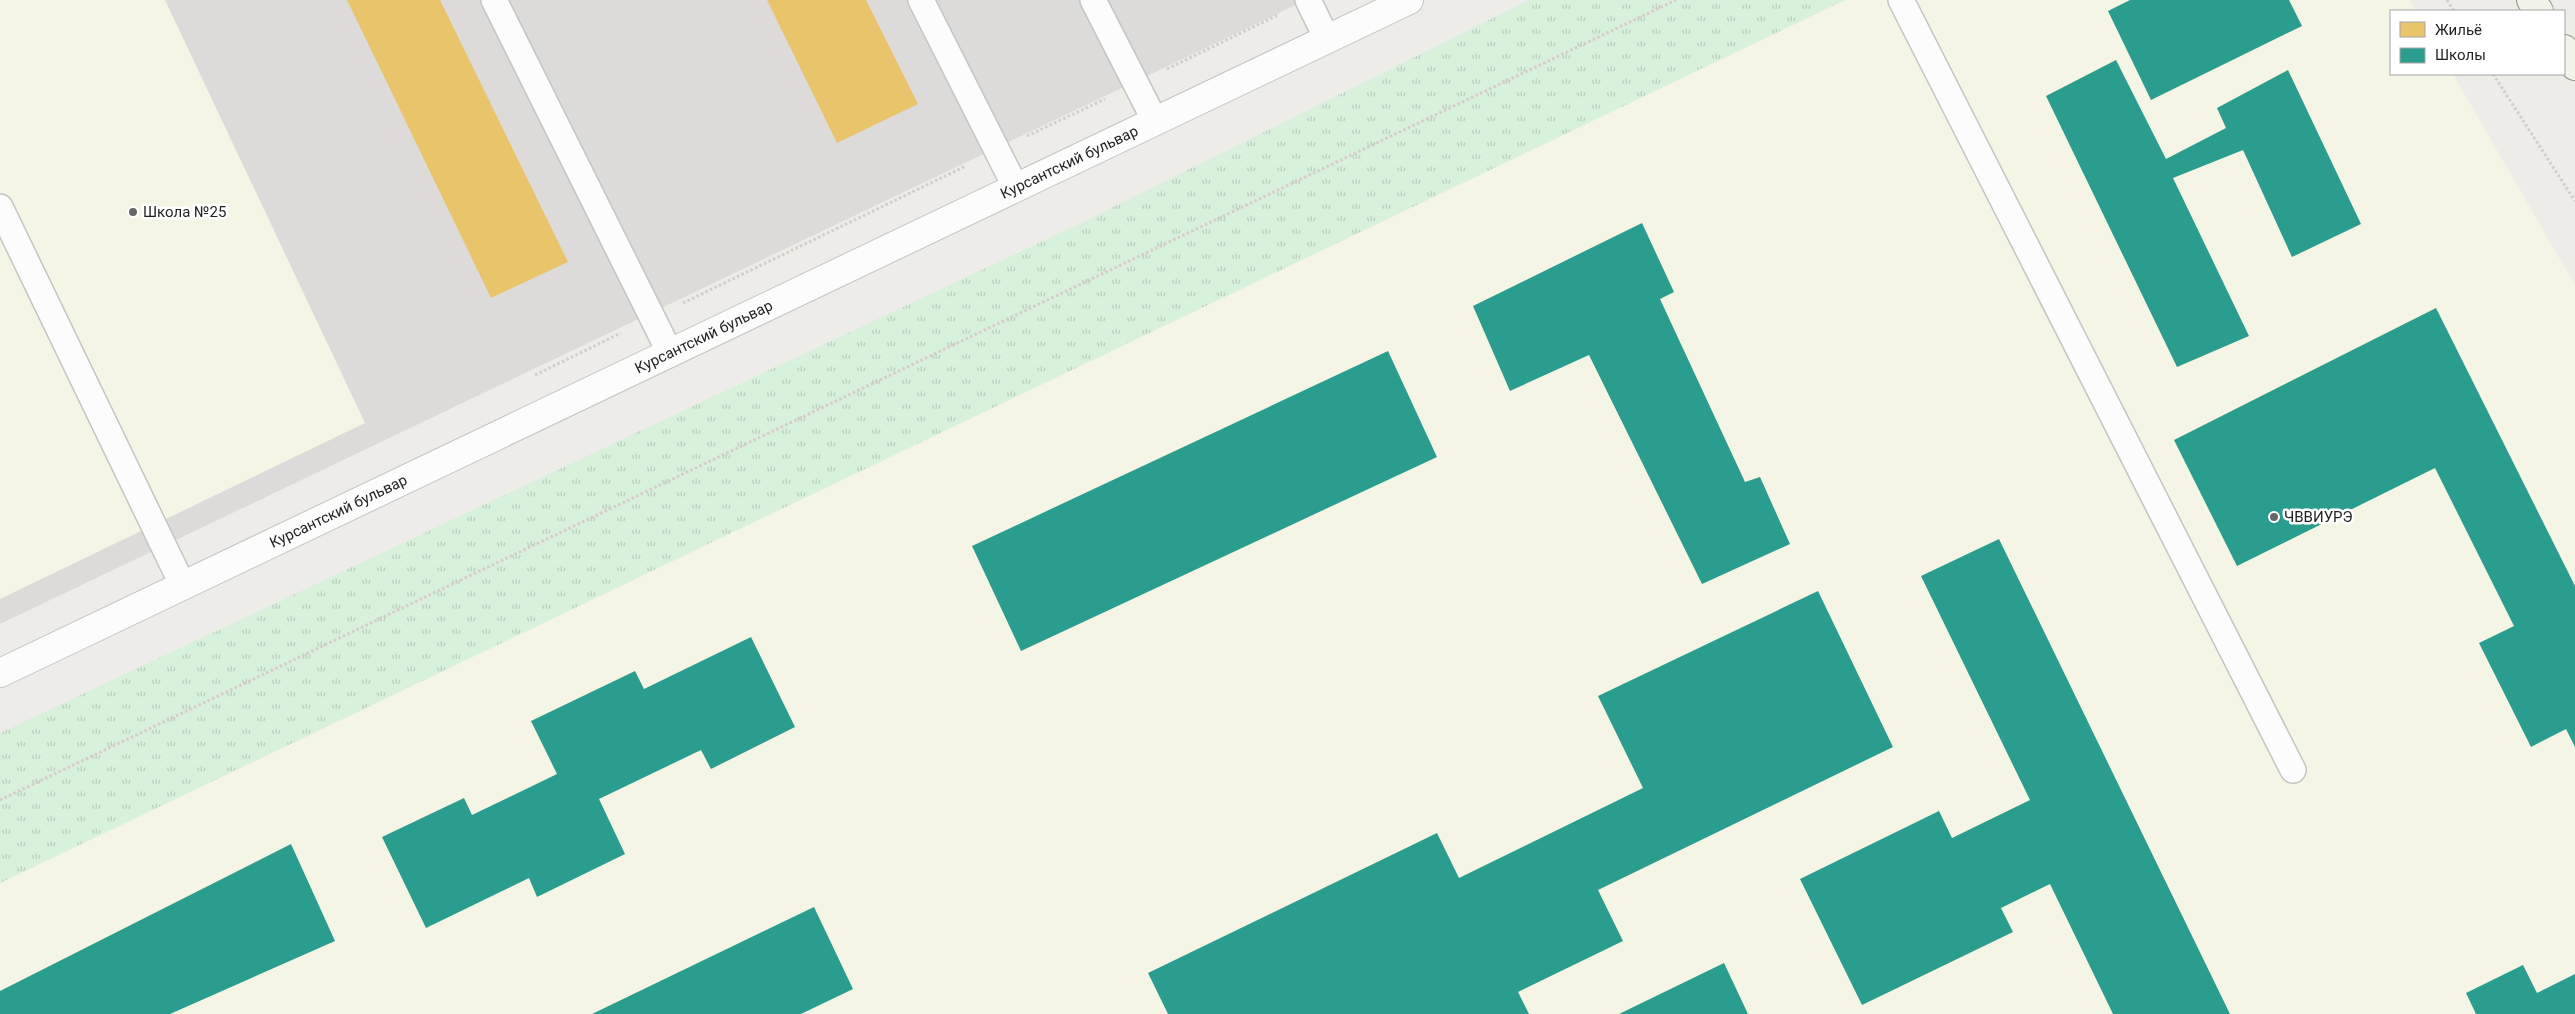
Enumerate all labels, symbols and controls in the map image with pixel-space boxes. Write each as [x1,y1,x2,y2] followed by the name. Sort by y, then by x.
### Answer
[2390,10,2565,75] legend
[2435,21,2482,39] text: Жильё
[2435,46,2486,64] text: Школы
[998,122,1141,203] street label: Курсантский бульвар
[143,203,226,221] place label: Школа №25
[127,206,139,218] marker: Школа №25
[632,296,776,377] street label: Курсантский бульвар
[267,471,410,552] street label: Курсантский бульвар
[2284,508,2353,526] place label: ЧВВИУРЭ
[2268,511,2280,523] marker: ЧВВИУРЭ

